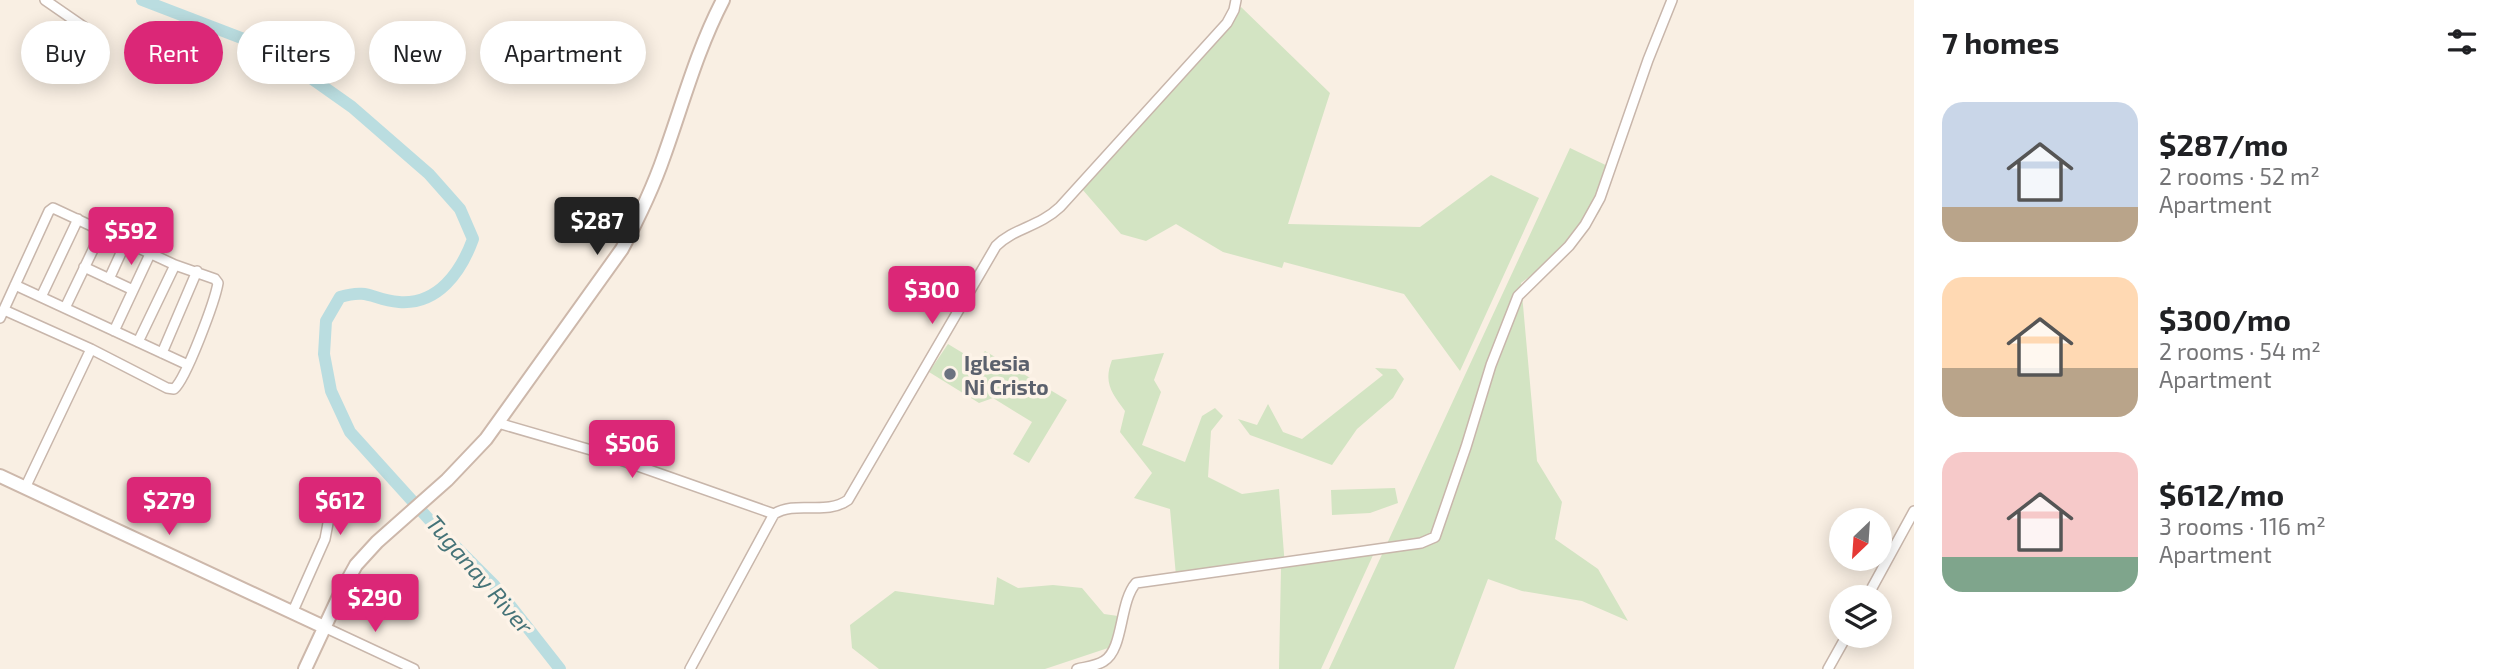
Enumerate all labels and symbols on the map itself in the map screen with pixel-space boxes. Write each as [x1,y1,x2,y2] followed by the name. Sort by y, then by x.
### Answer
[556,198,638,257] pin: $287
[90,208,172,267] pin: $592
[891,266,973,326] pin: $300
[964,350,1049,399] place label: Iglesia Ni Cristo
[942,366,958,382] marker: Iglesia Ni Cristo
[591,420,673,480] pin: $506
[128,477,210,537] pin: $279
[299,477,381,537] pin: $612
[1829,508,1892,570] north arrow
[421,509,540,640] water label: Tuganay River
[334,574,416,634] pin: $290

